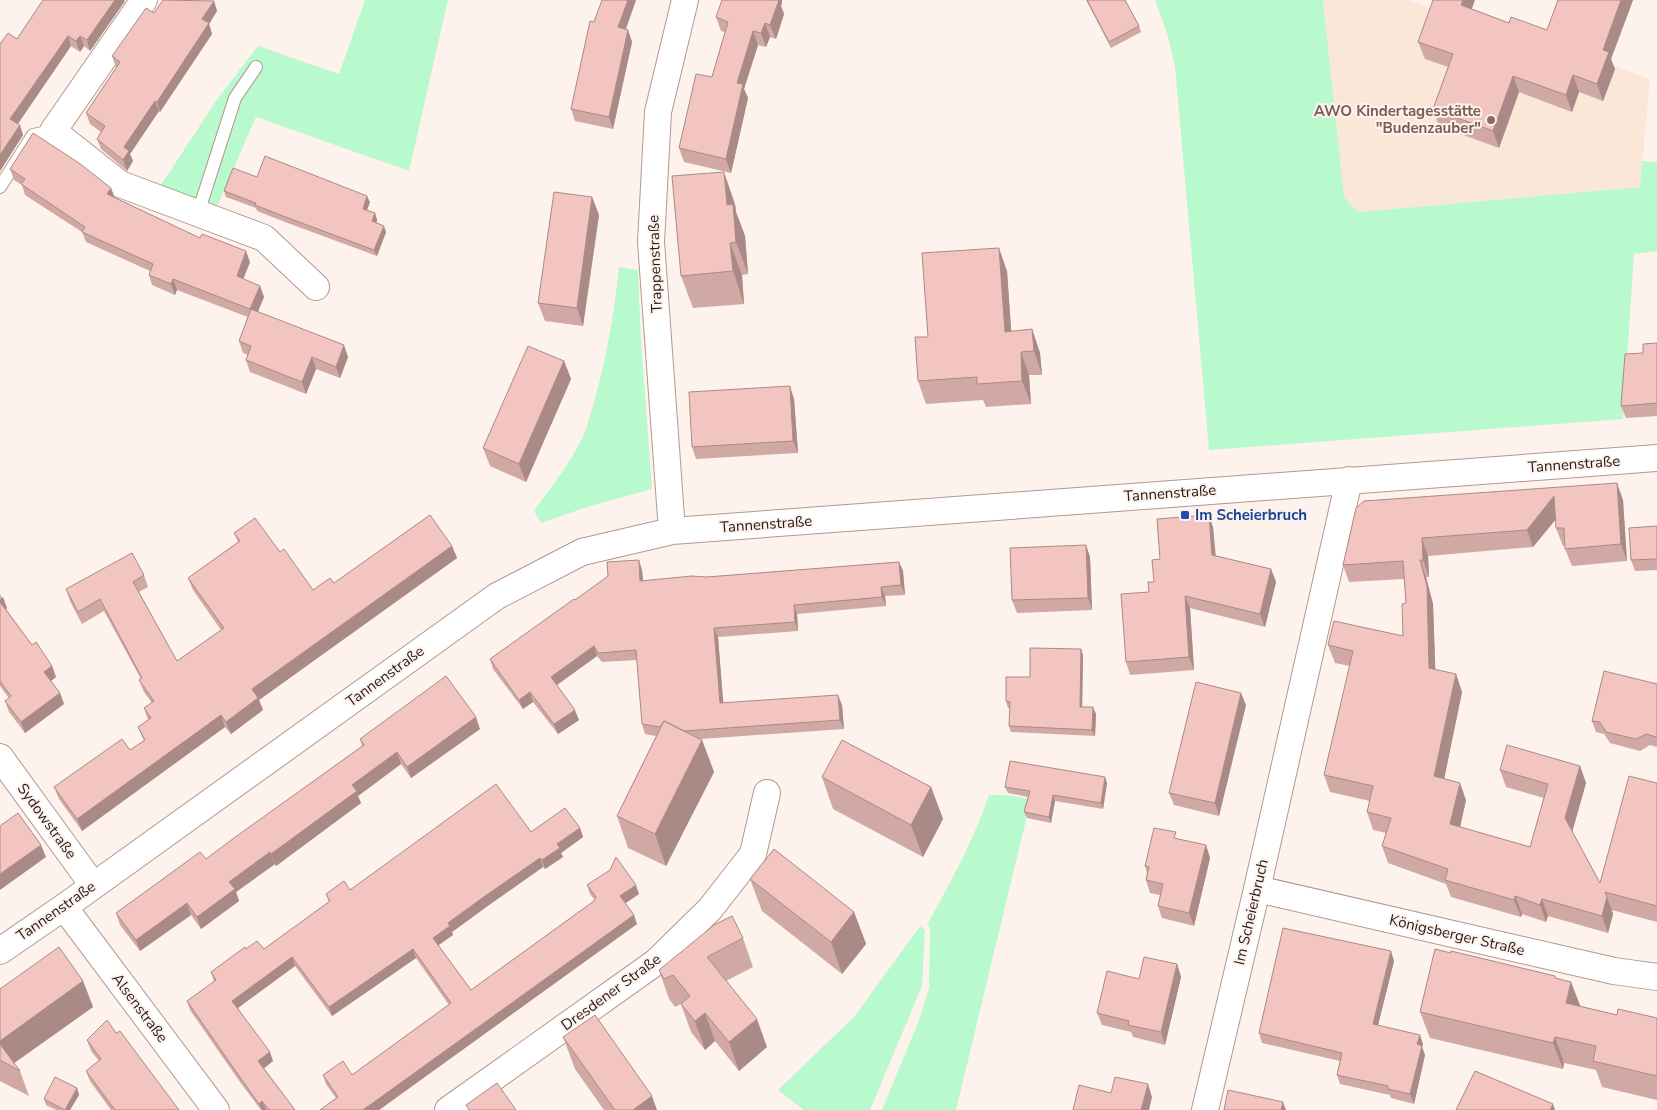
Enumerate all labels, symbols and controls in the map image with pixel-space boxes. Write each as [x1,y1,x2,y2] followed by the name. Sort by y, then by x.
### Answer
[1314,101,1481,138] place label: AWO Kindertagesstätte "Budenzauber"
[1485,114,1497,126] marker: AWO Kindertagesstätte "Budenzauber"
[643,215,667,313] street label: Trappenstraße
[1527,451,1621,477] street label: Tannenstraße
[1123,480,1217,506] street label: Tannenstraße
[1195,505,1307,525] place label: Im Scheierbruch
[1179,509,1191,521] marker: Im Scheierbruch
[719,511,813,537] street label: Tannenstraße
[342,641,428,711] street label: Tannenstraße
[13,779,81,863] street label: Sydowstraße
[1229,857,1273,967] street label: Im Scheierbruch
[12,876,100,946] street label: Tannenstraße
[1387,910,1527,960] street label: Königsberger Straße
[557,949,665,1035] street label: Dresdener Straße
[107,969,173,1047] street label: Alsenstraße

